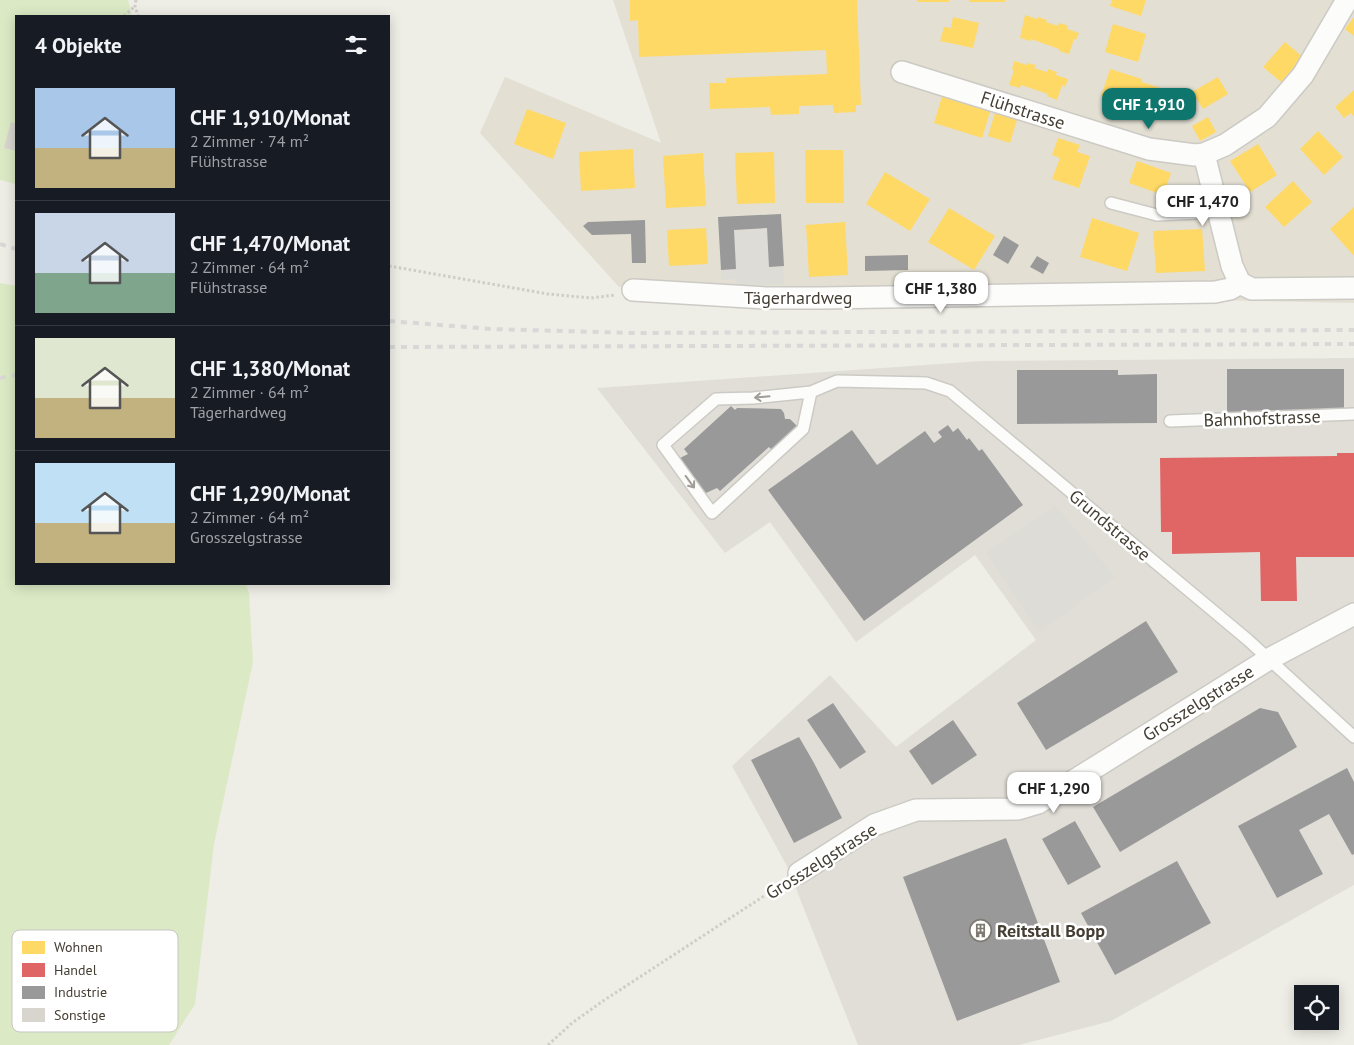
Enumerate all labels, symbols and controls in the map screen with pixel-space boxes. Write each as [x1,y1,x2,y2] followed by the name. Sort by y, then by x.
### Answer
[342,31,370,59] icon: filters
[35,32,122,59] text: 4 Objekte
[978,86,1068,134] street label: Flühstrasse
[1092,88,1206,130] pin: CHF 1,910
[1113,94,1185,114] text: CHF 1,910
[190,104,350,131] text: CHF 1,910/Monat
[75,108,135,168] icon: home
[190,131,309,151] text: 2 Zimmer · 74 m²
[190,151,267,171] text: Flühstrasse
[1146,184,1260,227] pin: CHF 1,470
[1167,191,1239,211] text: CHF 1,470
[190,230,350,257] text: CHF 1,470/Monat
[75,233,135,293] icon: home
[190,257,309,277] text: 2 Zimmer · 64 m²
[884,272,998,314] pin: CHF 1,380
[190,277,267,297] text: Flühstrasse
[905,278,977,298] text: CHF 1,380
[744,286,852,309] street label: Tägerhardweg
[190,355,350,382] text: CHF 1,380/Monat
[75,358,135,418] icon: home
[190,382,309,402] text: 2 Zimmer · 64 m²
[754,392,770,402] one-way arrow
[190,402,287,422] text: Tägerhardweg
[1203,404,1321,432] street label: Bahnhofstrasse
[685,475,695,489] one-way arrow
[190,480,350,507] text: CHF 1,290/Monat
[75,483,135,543] icon: home
[1065,484,1155,566] street label: Grundstrasse
[190,507,309,527] text: 2 Zimmer · 64 m²
[190,527,303,547] text: Grosszelgstrasse
[1138,660,1258,746] street label: Grosszelgstrasse
[997,772,1111,814] pin: CHF 1,290
[1018,778,1090,798] text: CHF 1,290
[761,818,881,904] street label: Grosszelgstrasse
[969,918,993,942] building icon: Reitstall Bopp
[997,919,1105,942] place label: Reitstall Bopp
[12,930,178,1032] legend
[54,938,103,956] text: Wohnen
[54,961,97,979] text: Handel
[54,983,107,1001] text: Industrie
[1294,985,1339,1030] map controls
[1294,985,1339,1030] button: locate
[54,1006,106,1024] text: Sonstige

